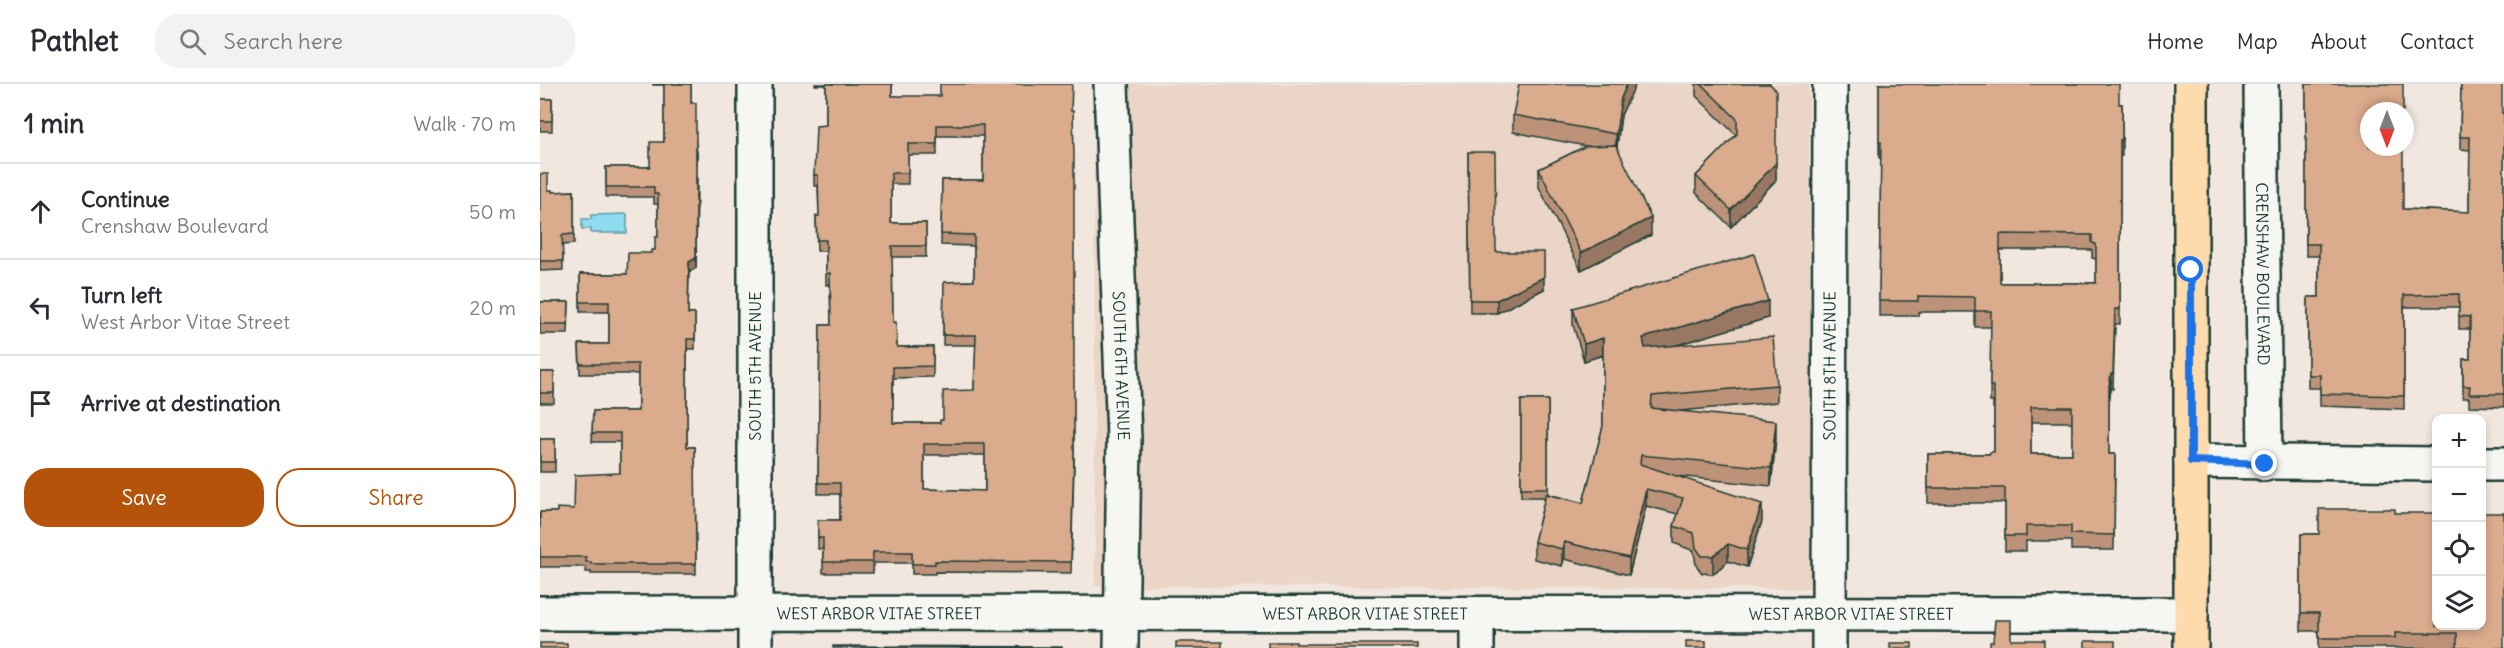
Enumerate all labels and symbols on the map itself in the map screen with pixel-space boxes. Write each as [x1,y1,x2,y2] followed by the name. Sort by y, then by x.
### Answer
[2360,102,2414,156] north arrow
[2252,182,2274,366] street label: CRENSHAW BOULEVARD
[2177,256,2203,282] route start
[745,291,765,441] street label: SOUTH 5TH AVENUE
[1109,291,1134,441] street label: SOUTH 6TH AVENUE
[1819,291,1840,441] street label: SOUTH 8TH AVENUE
[2251,450,2277,476] route end
[776,603,982,623] street label: WEST ARBOR VITAE STREET
[1262,603,1468,624] street label: WEST ARBOR VITAE STREET
[1748,604,1954,624] street label: WEST ARBOR VITAE STREET

